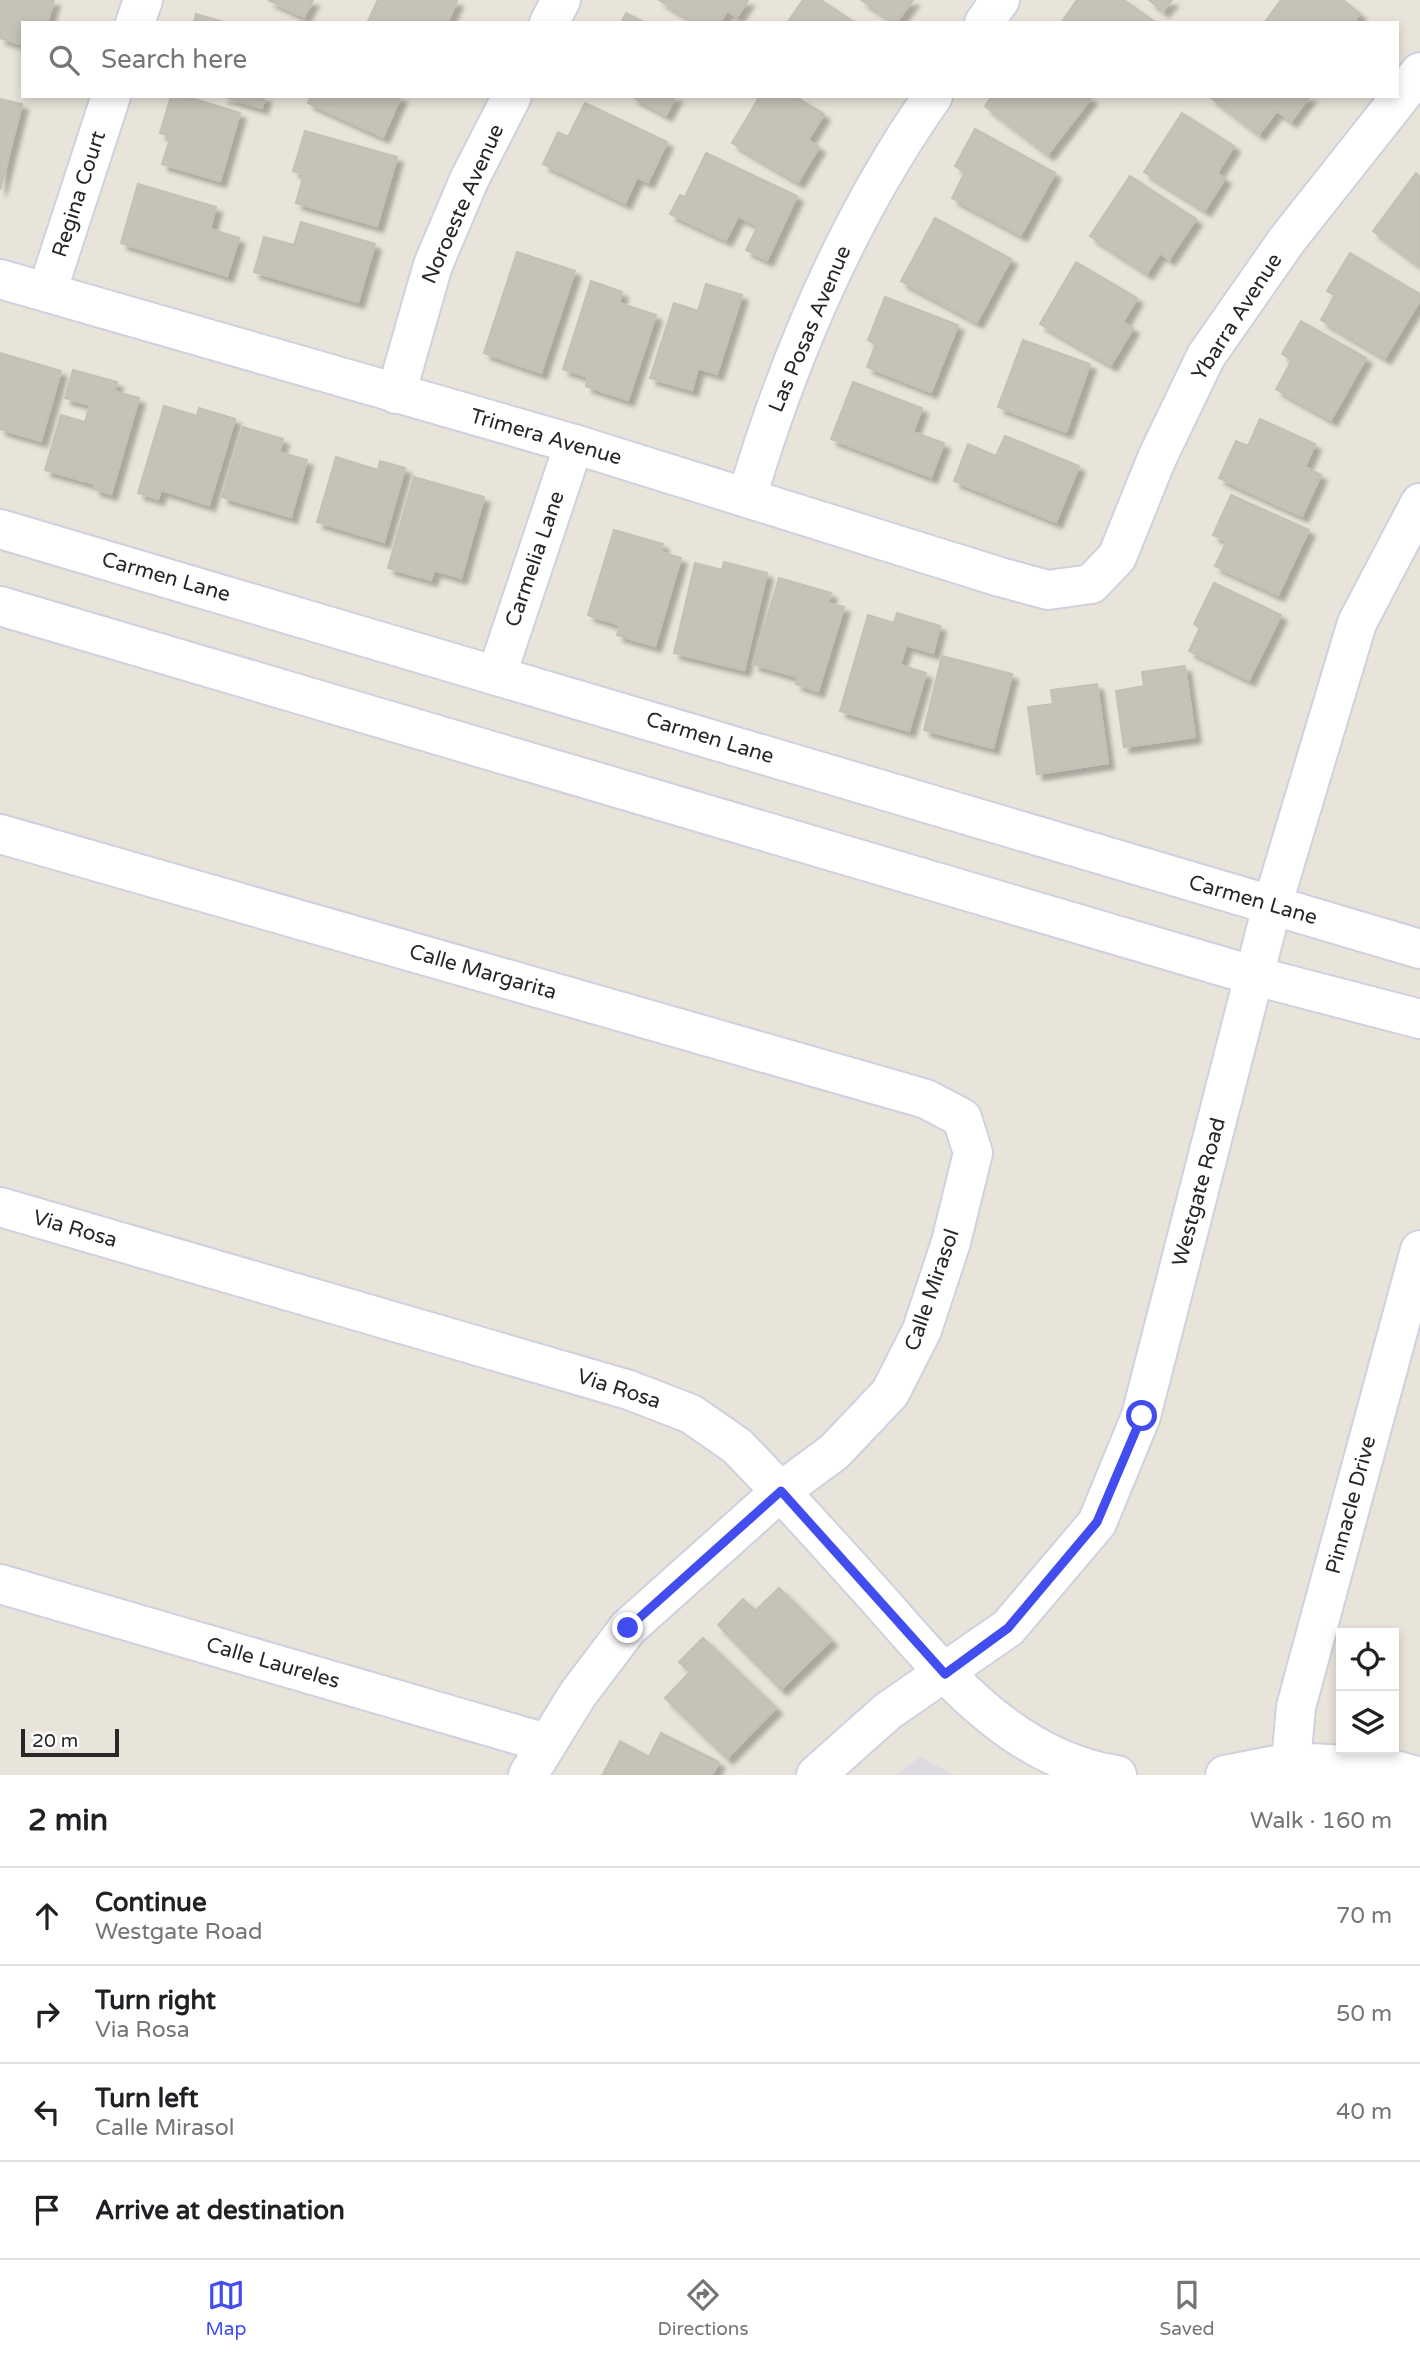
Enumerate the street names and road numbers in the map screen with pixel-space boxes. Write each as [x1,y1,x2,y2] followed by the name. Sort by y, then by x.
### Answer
[417,120,509,288] street label: Noroeste Avenue
[47,128,111,260] street label: Regina Court
[764,242,856,416] street label: Las Posas Avenue
[1187,249,1288,385] street label: Ybarra Avenue
[467,403,625,471] street label: Trimera Avenue
[500,488,570,630] street label: Carmelia Lane
[99,547,233,607] street label: Carmen Lane
[643,707,777,769] street label: Carmen Lane
[1186,870,1320,930] street label: Carmen Lane
[406,939,560,1005] street label: Calle Margarita
[1167,1115,1231,1269] street label: Westgate Road
[30,1205,120,1253] street label: Via Rosa
[899,1226,965,1354] street label: Calle Mirasol
[574,1364,664,1414] street label: Via Rosa
[1321,1433,1381,1577] street label: Pinnacle Drive
[203,1632,343,1694] street label: Calle Laureles

